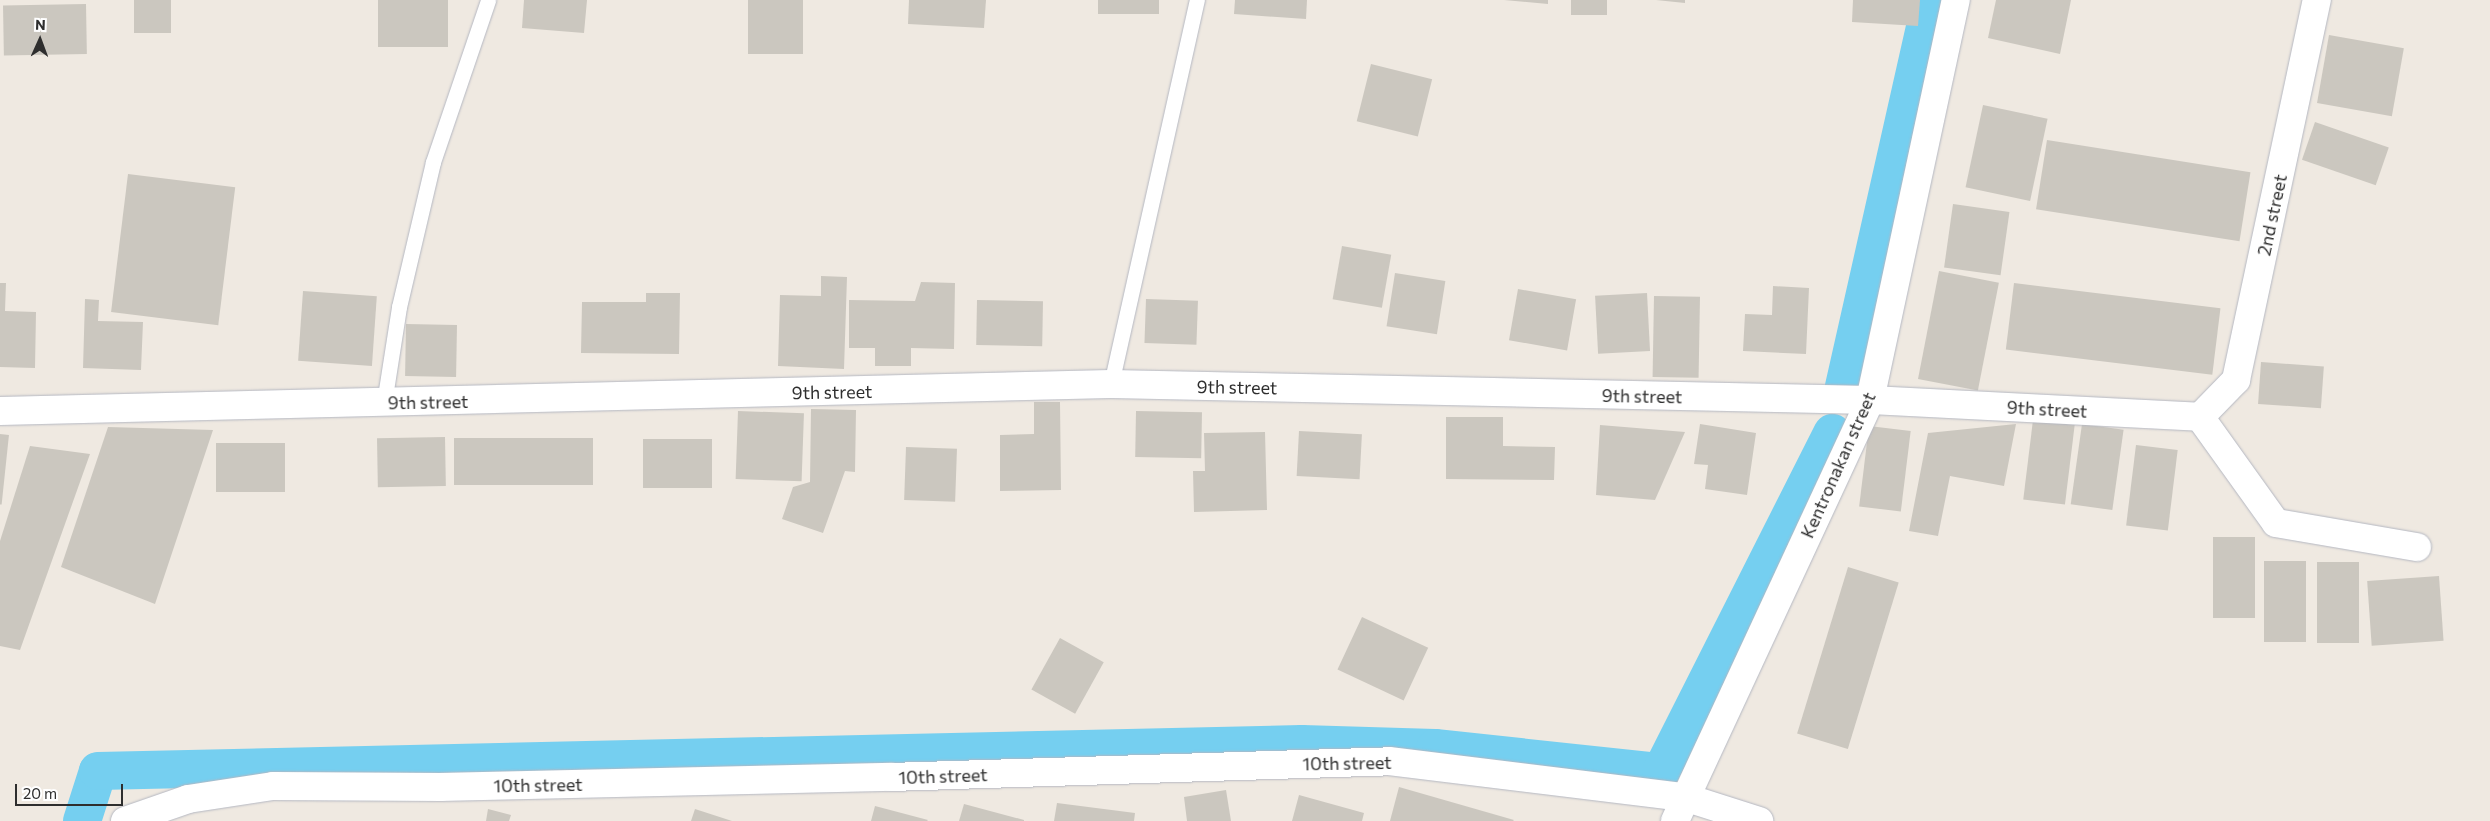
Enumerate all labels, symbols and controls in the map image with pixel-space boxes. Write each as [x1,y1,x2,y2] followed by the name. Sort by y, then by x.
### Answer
[15,15,65,65] north arrow
[35,16,46,33] text: N
[2253,172,2291,258] street label: 2nd street
[1196,375,1278,399] street label: 9th street
[791,380,873,404] street label: 9th street
[1601,384,1683,408] street label: 9th street
[1796,389,1880,541] street label: Kentronakan street
[387,390,469,414] street label: 9th street
[2006,396,2088,422] street label: 9th street
[1302,751,1392,775] street label: 10th street
[898,764,988,788] street label: 10th street
[493,773,583,797] street label: 10th street
[18,774,125,806] scale bar
[23,784,57,802] text: 20 m

